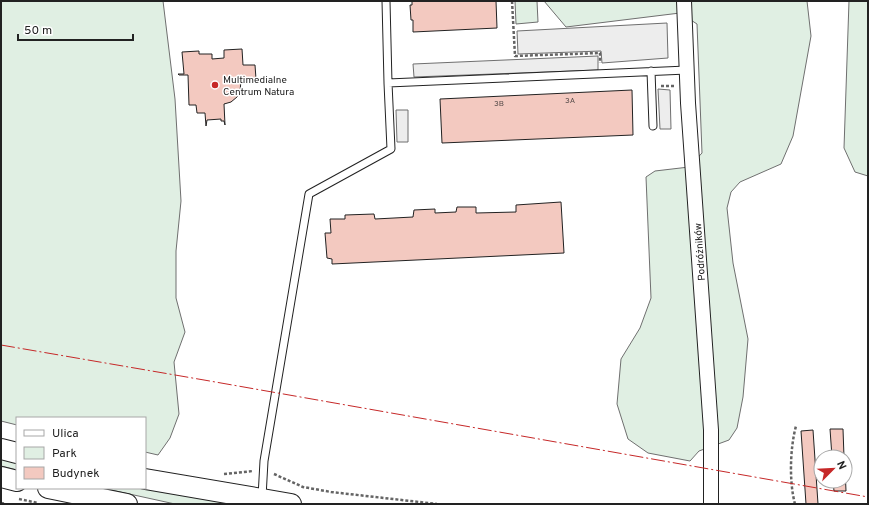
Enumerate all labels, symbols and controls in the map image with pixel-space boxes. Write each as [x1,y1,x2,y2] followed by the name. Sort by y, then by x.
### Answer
[18,16,133,42] scale bar
[24,23,52,39] text: 50 m
[223,74,294,99] place label: Multimedialne Centrum Natura
[210,80,220,90] marker: Multimedialne Centrum Natura
[565,96,576,106] house number: 3A
[494,99,504,109] house number: 3B
[692,223,709,281] street label: Podróżników
[16,417,146,489] legend
[52,426,79,442] text: Ulica
[52,446,77,462] text: Park
[813,449,853,489] north arrow
[833,459,849,472] text: N
[52,466,100,482] text: Budynek

